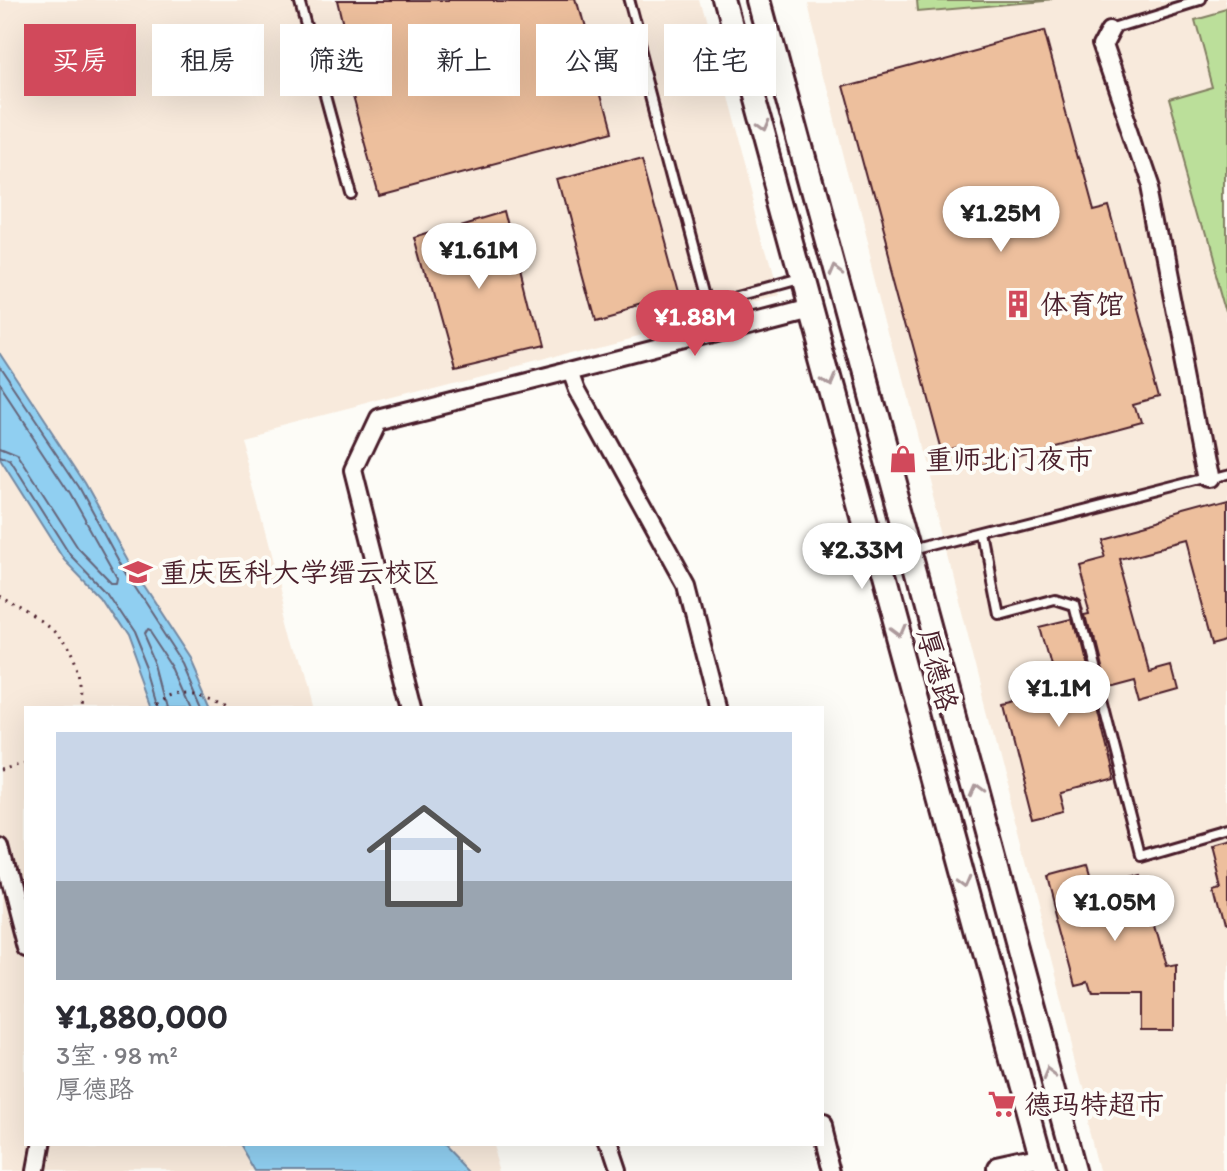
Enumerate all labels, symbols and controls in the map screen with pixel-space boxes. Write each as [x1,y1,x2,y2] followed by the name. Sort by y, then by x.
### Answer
[24,24,136,96] chip: 买房
[152,24,264,96] chip: 租房
[280,24,392,96] chip: 筛选
[408,24,520,96] chip: 新上
[536,24,648,96] chip: 公寓
[664,24,776,96] chip: 住宅
[751,122,768,136] one-way arrow
[936,186,1066,254] pin: ¥1.25M
[961,196,1041,228] text: ¥1.25M
[414,223,544,291] pin: ¥1.61M
[439,233,519,265] text: ¥1.61M
[826,263,843,277] one-way arrow
[1040,287,1124,321] place label: 体育馆
[1003,289,1033,319] building icon: 体育馆
[630,290,760,358] pin: ¥1.88M
[654,300,736,332] text: ¥1.88M
[819,373,836,387] one-way arrow
[925,442,1093,476] place label: 重师北门夜市
[888,444,918,474] shop icon: 重师北门夜市
[797,523,927,591] pin: ¥2.33M
[820,533,904,565] text: ¥2.33M
[160,555,440,589] place label: 重庆医科大学缙云校区
[123,557,153,587] school or university icon: 重庆医科大学缙云校区
[887,624,904,637] one-way arrow
[911,625,965,715] street label: 厚德路
[1003,661,1115,729] pin: ¥1.1M
[1026,671,1092,703] text: ¥1.1M
[352,784,496,928] icon: home
[967,784,984,798] one-way arrow
[956,874,972,888] one-way arrow
[1050,875,1180,943] pin: ¥1.05M
[1073,885,1157,917] text: ¥1.05M
[56,996,228,1037] text: ¥1,880,000
[56,1039,178,1071] text: 3室 · 98 m²
[1043,1062,1060,1076] one-way arrow
[56,1073,134,1105] text: 厚德路
[1024,1087,1164,1121] place label: 德玛特超市
[987,1089,1017,1119] supermarket icon: 德玛特超市

